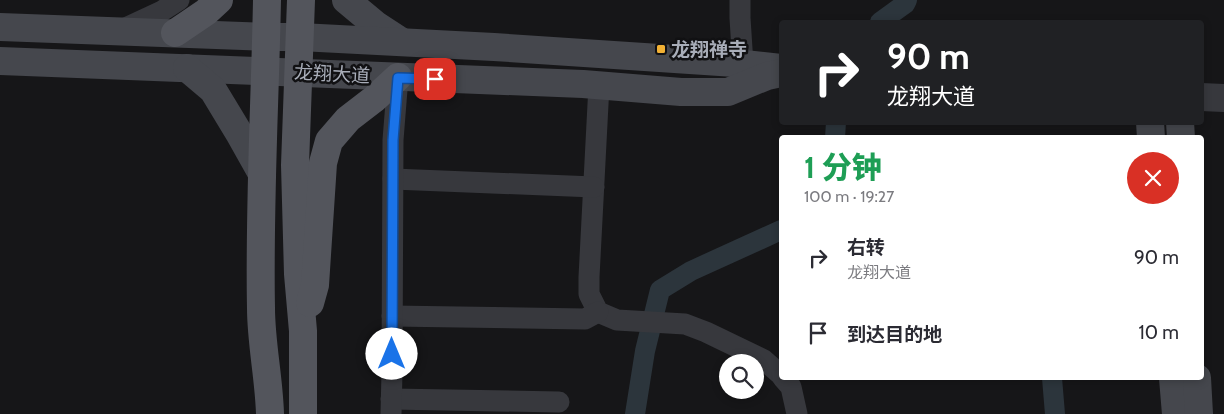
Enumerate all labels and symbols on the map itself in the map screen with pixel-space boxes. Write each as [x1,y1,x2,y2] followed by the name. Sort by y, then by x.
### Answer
[671,38,747,61] place label: 龙翔禅寺
[655,43,667,55] marker: 龙翔禅寺
[414,58,456,100] pin
[293,61,371,87] street label: 龙翔大道
[365,327,417,379] position arrow

